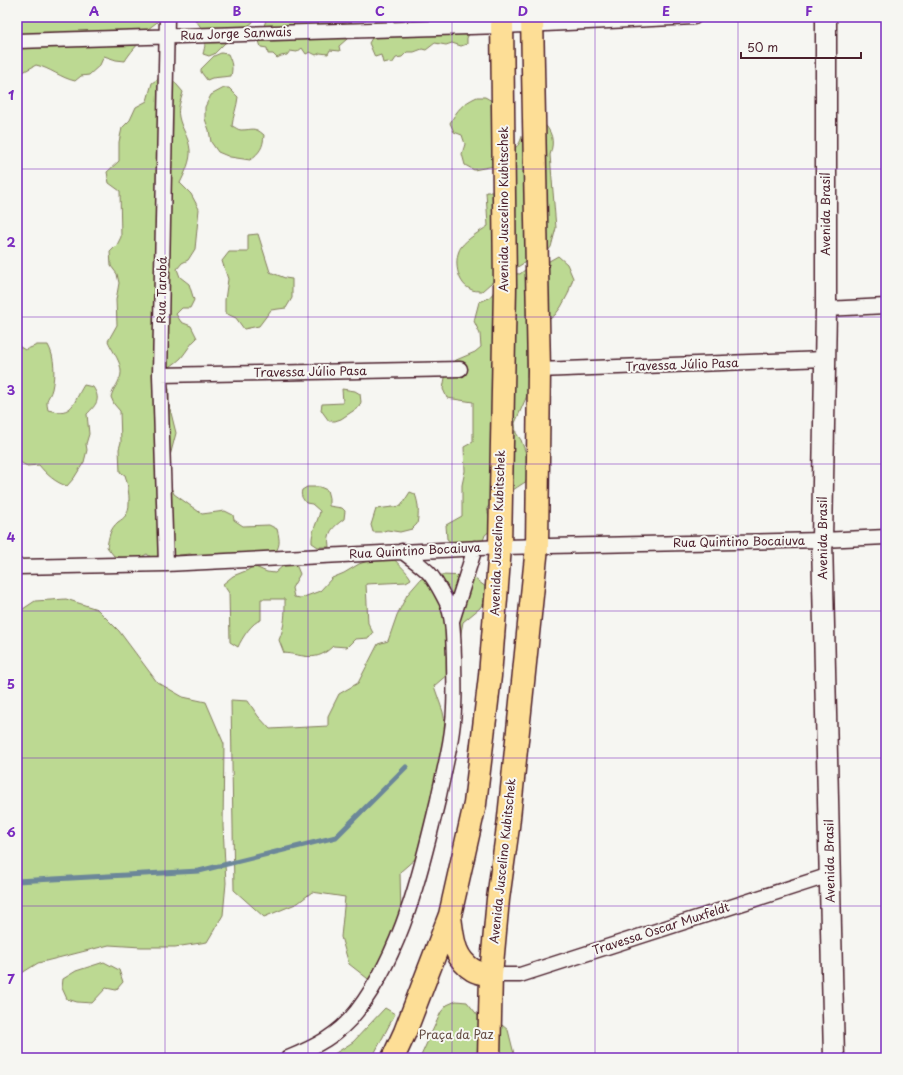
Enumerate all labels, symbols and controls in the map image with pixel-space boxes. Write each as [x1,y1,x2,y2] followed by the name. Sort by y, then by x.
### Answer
[89,1,99,20] text: A
[233,1,242,20] text: B
[375,1,385,20] text: C
[518,1,528,20] text: D
[662,1,670,20] text: E
[805,1,813,20] text: F
[180,22,292,44] street label: Rua Jorge Sanwais
[741,34,861,60] scale bar
[747,38,778,56] text: 50 m
[8,85,14,104] text: 1
[494,126,512,292] street label: Avenida Juscelino Kubitschek
[816,172,834,256] street label: Avenida Brasil
[6,232,16,251] text: 2
[151,256,171,324] street label: Rua Tarobá
[625,353,739,375] street label: Travessa Júlio Pasa
[253,361,367,381] street label: Travessa Júlio Pasa
[7,380,16,399] text: 3
[485,450,509,616] street label: Avenida Juscelino Kubitschek
[813,496,831,580] street label: Avenida Brasil
[7,527,16,546] text: 4
[673,531,806,551] street label: Rua Quintino Bocaiuva
[348,538,482,562] street label: Rua Quintino Bocaiuva
[7,674,15,693] text: 5
[484,777,520,944] street label: Avenida Juscelino Kubitschek
[819,819,839,903] street label: Avenida Brasil
[6,822,16,841] text: 6
[590,897,732,959] street label: Travessa Oscar Muxfeldt
[7,969,15,988] text: 7
[419,1025,494,1043] park label: Praça da Paz

